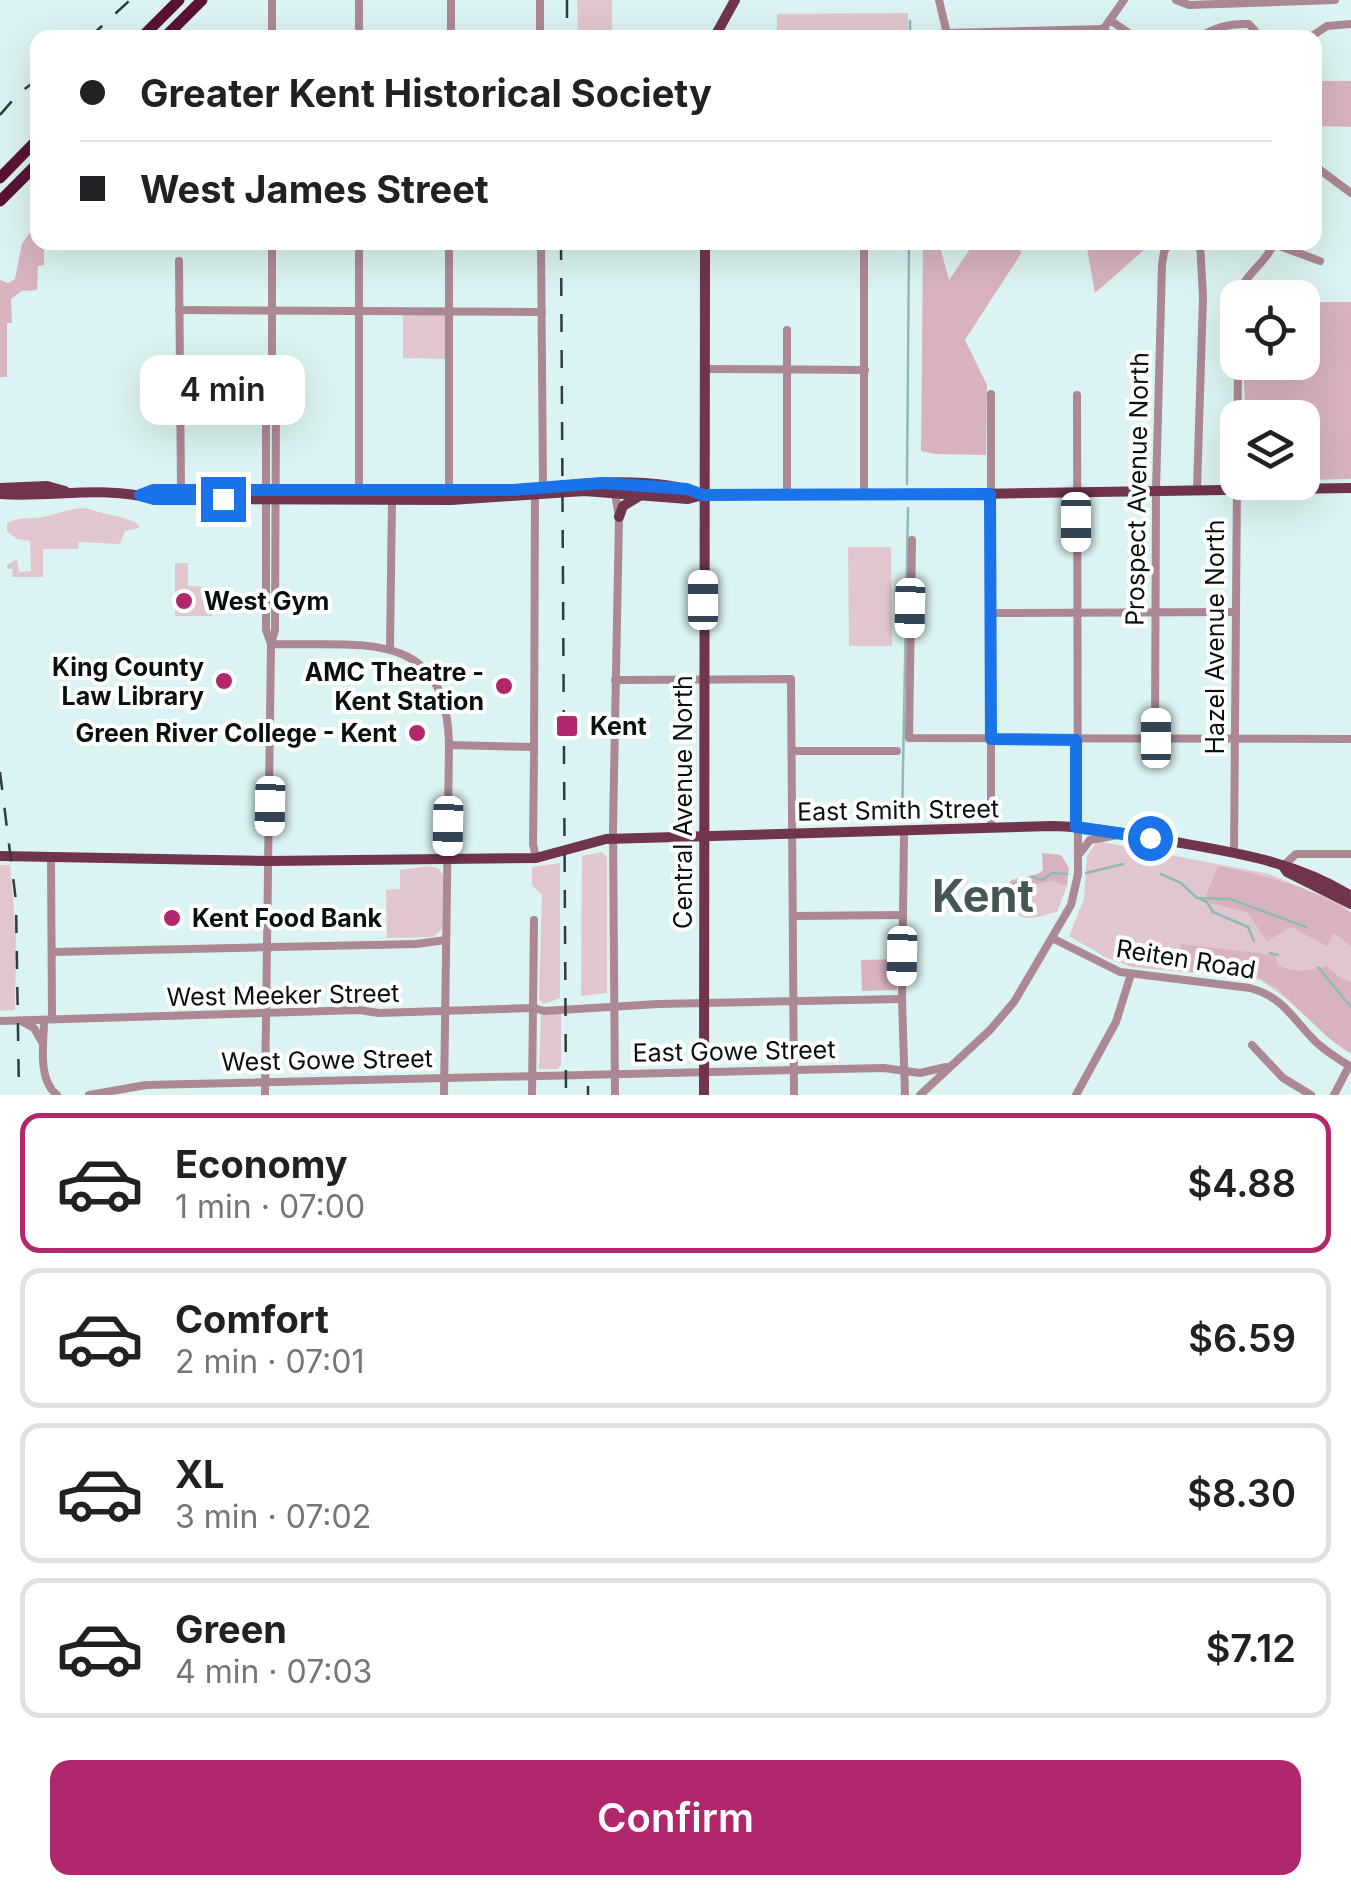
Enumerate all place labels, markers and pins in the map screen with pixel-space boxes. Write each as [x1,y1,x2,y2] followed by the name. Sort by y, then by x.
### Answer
[204,586,329,616] place label: West Gym
[173,590,195,612] marker: West Gym
[52,652,204,711] place label: King County Law Library
[304,657,484,716] place label: AMC Theatre - Kent Station
[213,670,235,692] marker: King County Law Library
[493,675,515,697] marker: AMC Theatre - Kent Station
[590,711,647,741] place label: Kent
[554,713,580,739] marker: Kent
[76,718,397,748] place label: Green River College - Kent
[406,722,428,744] marker: Green River College - Kent
[192,903,382,933] place label: Kent Food Bank
[161,907,183,929] marker: Kent Food Bank

